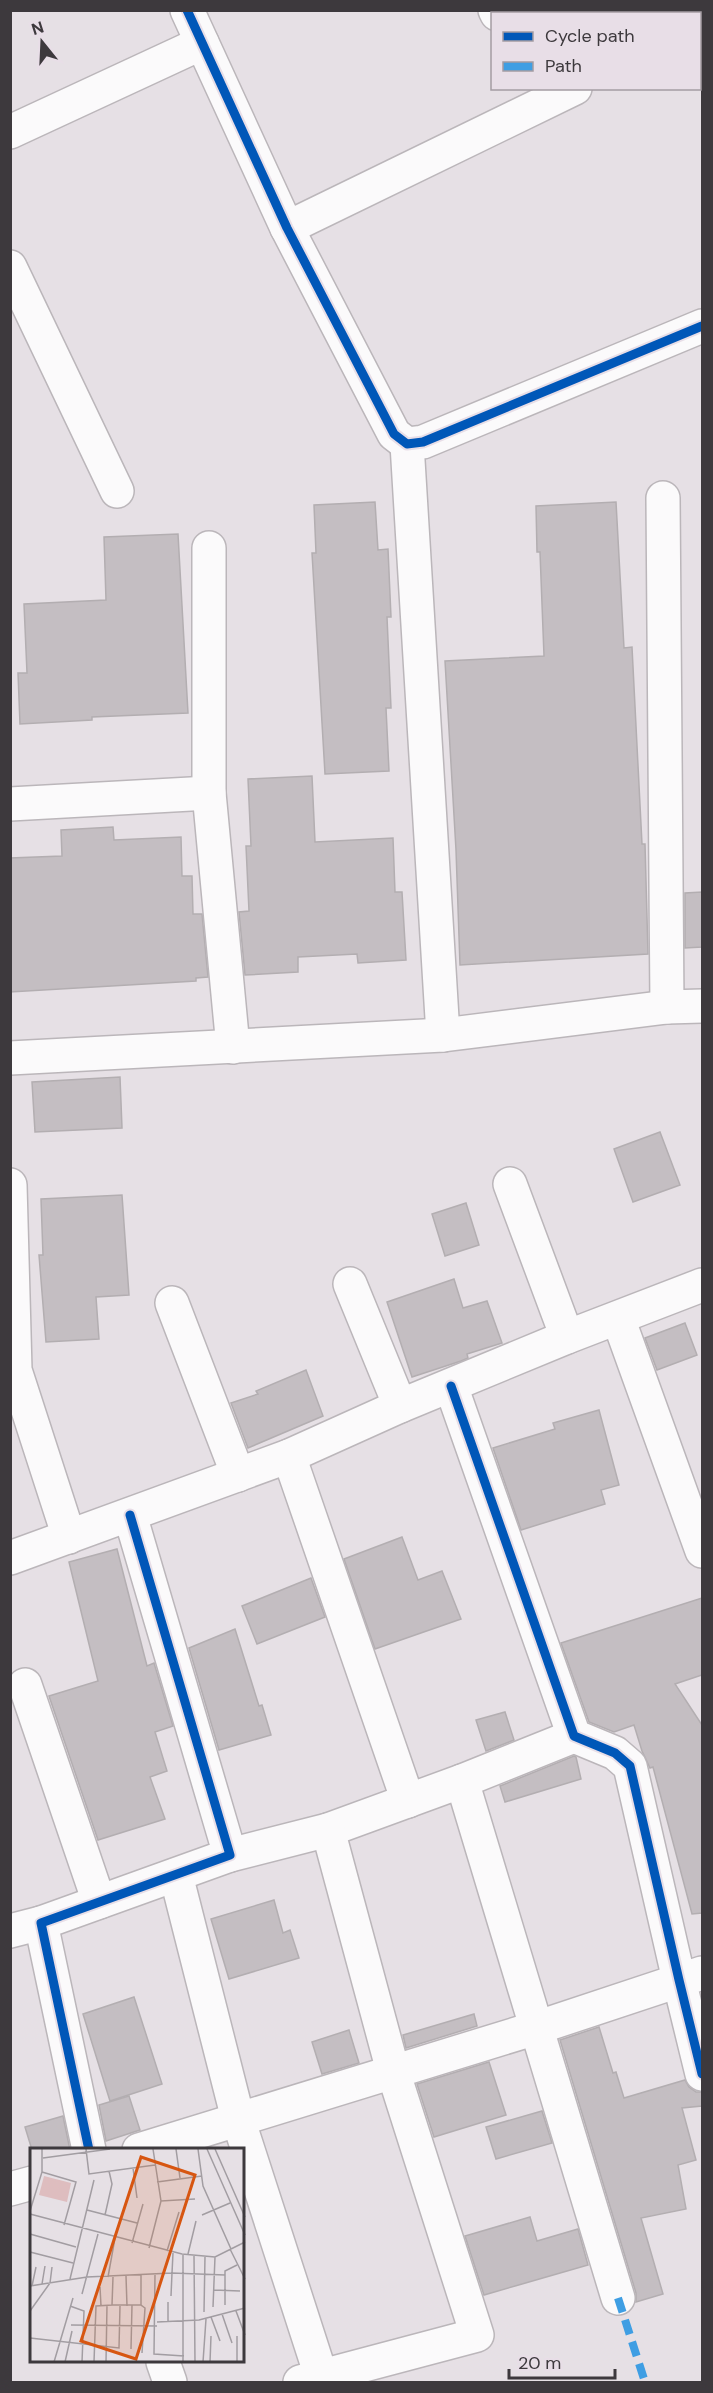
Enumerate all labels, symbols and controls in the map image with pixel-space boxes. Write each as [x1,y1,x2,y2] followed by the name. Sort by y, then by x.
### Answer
[12,12,72,72] north arrow
[491,12,701,90] legend
[29,16,46,40] text: N
[545,24,635,48] text: Cycle path
[545,54,582,78] text: Path
[30,2148,244,2363] inset map
[509,2342,616,2380] scale bar
[518,2351,561,2375] text: 20 m

